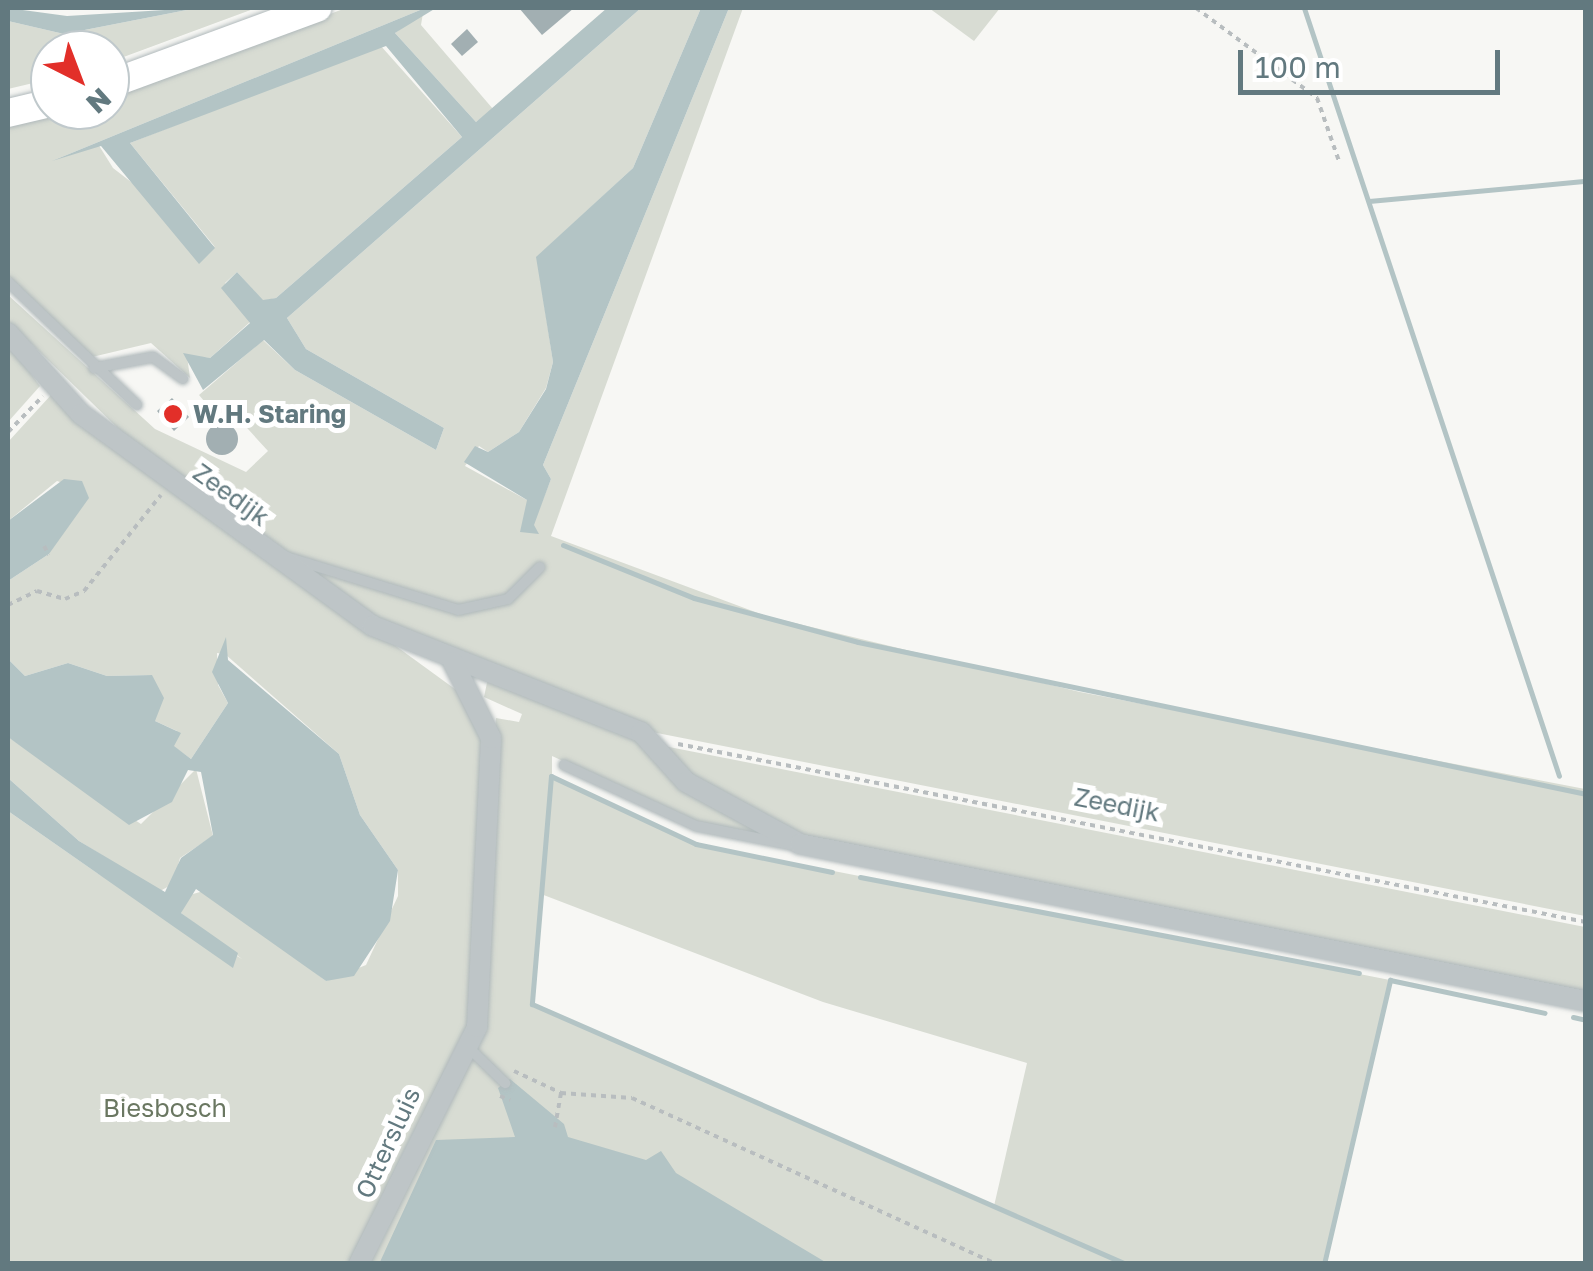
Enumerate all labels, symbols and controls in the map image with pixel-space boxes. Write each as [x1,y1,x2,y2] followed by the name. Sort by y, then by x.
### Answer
[30,30,130,130] north arrow
[1243,30,1506,92] scale bar
[1255,49,1341,85] text: 100 m
[80,82,118,121] text: N
[193,399,346,429] place label: W.H. Staring
[162,403,184,425] marker: W.H. Staring
[187,457,275,533] street label: Zeedijk
[1072,782,1162,828] street label: Zeedijk
[349,1083,427,1203] street label: Ottersluis
[103,1093,227,1123] park label: Biesbosch

